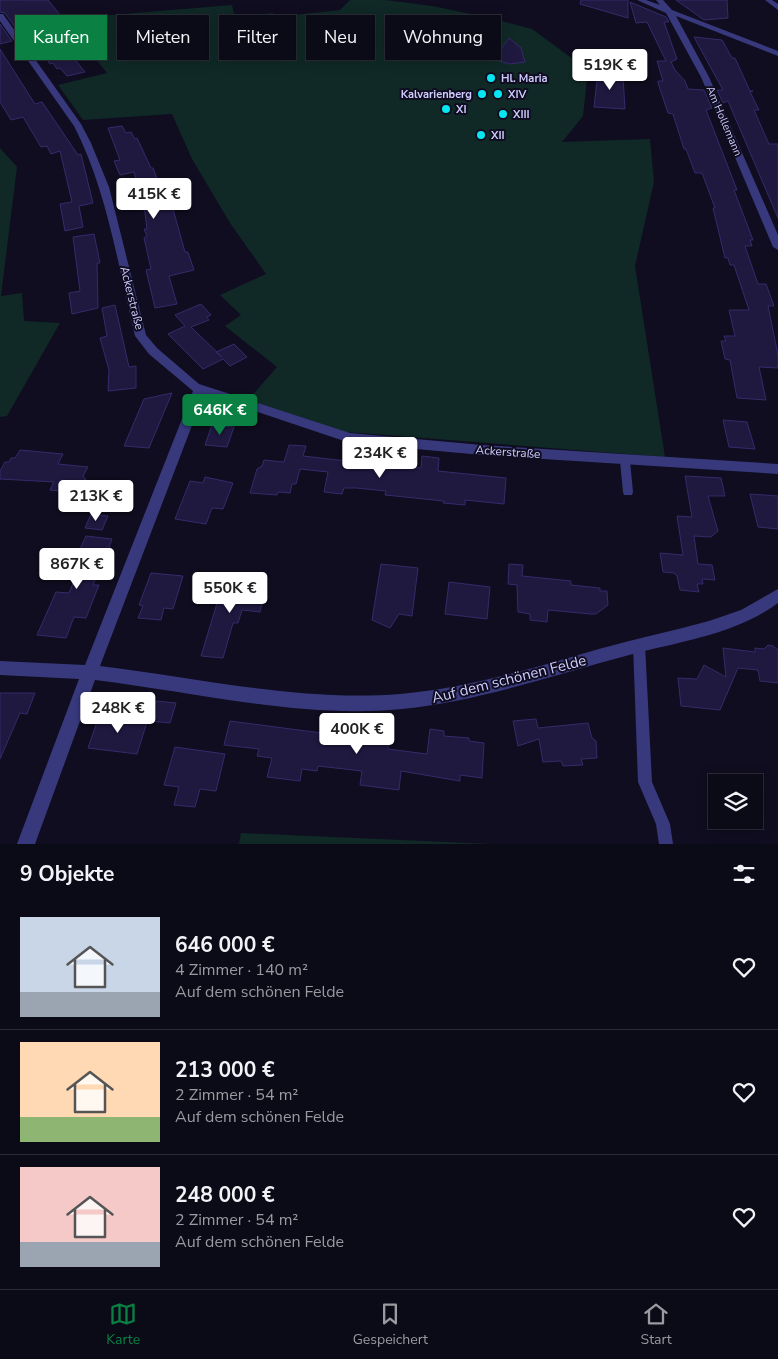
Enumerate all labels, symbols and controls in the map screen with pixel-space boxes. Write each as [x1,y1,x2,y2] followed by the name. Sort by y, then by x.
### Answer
[15,15,107,60] chip: Kaufen
[117,15,209,60] chip: Mieten
[219,15,296,60] chip: Filter
[306,15,375,60] chip: Neu
[385,15,501,60] chip: Wohnung
[569,48,651,91] pin: 519K €
[583,54,637,76] text: 519K €
[501,71,548,86] place label: Hl. Maria
[485,72,497,84] marker: Hl. Maria
[702,84,746,158] street label: Am Hollemann
[401,87,472,102] place label: Kalvarienberg
[507,87,526,102] place label: XIV
[476,88,488,100] marker: Kalvarienberg
[492,88,504,100] marker: XIV
[455,102,466,117] place label: XI
[440,103,452,115] marker: XI
[512,107,530,122] place label: XIII
[497,108,509,120] marker: XIII
[490,128,505,143] place label: XII
[475,129,487,141] marker: XII
[113,178,195,220] pin: 415K €
[127,183,181,205] text: 415K €
[116,265,148,331] street label: Ackerstraße
[179,394,261,436] pin: 646K €
[193,399,247,421] text: 646K €
[339,436,421,479] pin: 234K €
[353,442,407,464] text: 234K €
[475,442,541,462] street label: Ackerstraße
[55,480,137,522] pin: 213K €
[69,485,123,507] text: 213K €
[36,548,118,590] pin: 867K €
[50,553,104,575] text: 867K €
[189,572,271,614] pin: 550K €
[203,577,257,599] text: 550K €
[430,650,588,708] street label: Auf dem schönen Felde
[77,692,159,734] pin: 248K €
[91,697,145,719] text: 248K €
[316,712,398,755] pin: 400K €
[330,718,384,740] text: 400K €
[708,774,763,829] map controls
[708,774,763,829] button: layers
[20,860,114,888] text: 9 Objekte
[730,860,758,888] icon: filters
[175,931,275,959] text: 646 000 €
[60,937,120,997] icon: home
[730,953,758,981] icon: heart
[175,959,308,981] text: 4 Zimmer · 140 m²
[175,981,344,1003] text: Auf dem schönen Felde
[175,1056,275,1084] text: 213 000 €
[60,1062,120,1122] icon: home
[730,1078,758,1106] icon: heart
[175,1084,298,1106] text: 2 Zimmer · 54 m²
[175,1106,344,1128] text: Auf dem schönen Felde
[175,1181,275,1209] text: 248 000 €
[60,1187,120,1247] icon: home
[730,1203,758,1231] icon: heart
[175,1209,298,1231] text: 2 Zimmer · 54 m²
[175,1231,344,1253] text: Auf dem schönen Felde
[106,1300,140,1349] tab: Karte
[353,1300,428,1349] tab: Gespeichert
[641,1300,672,1349] tab: Start

